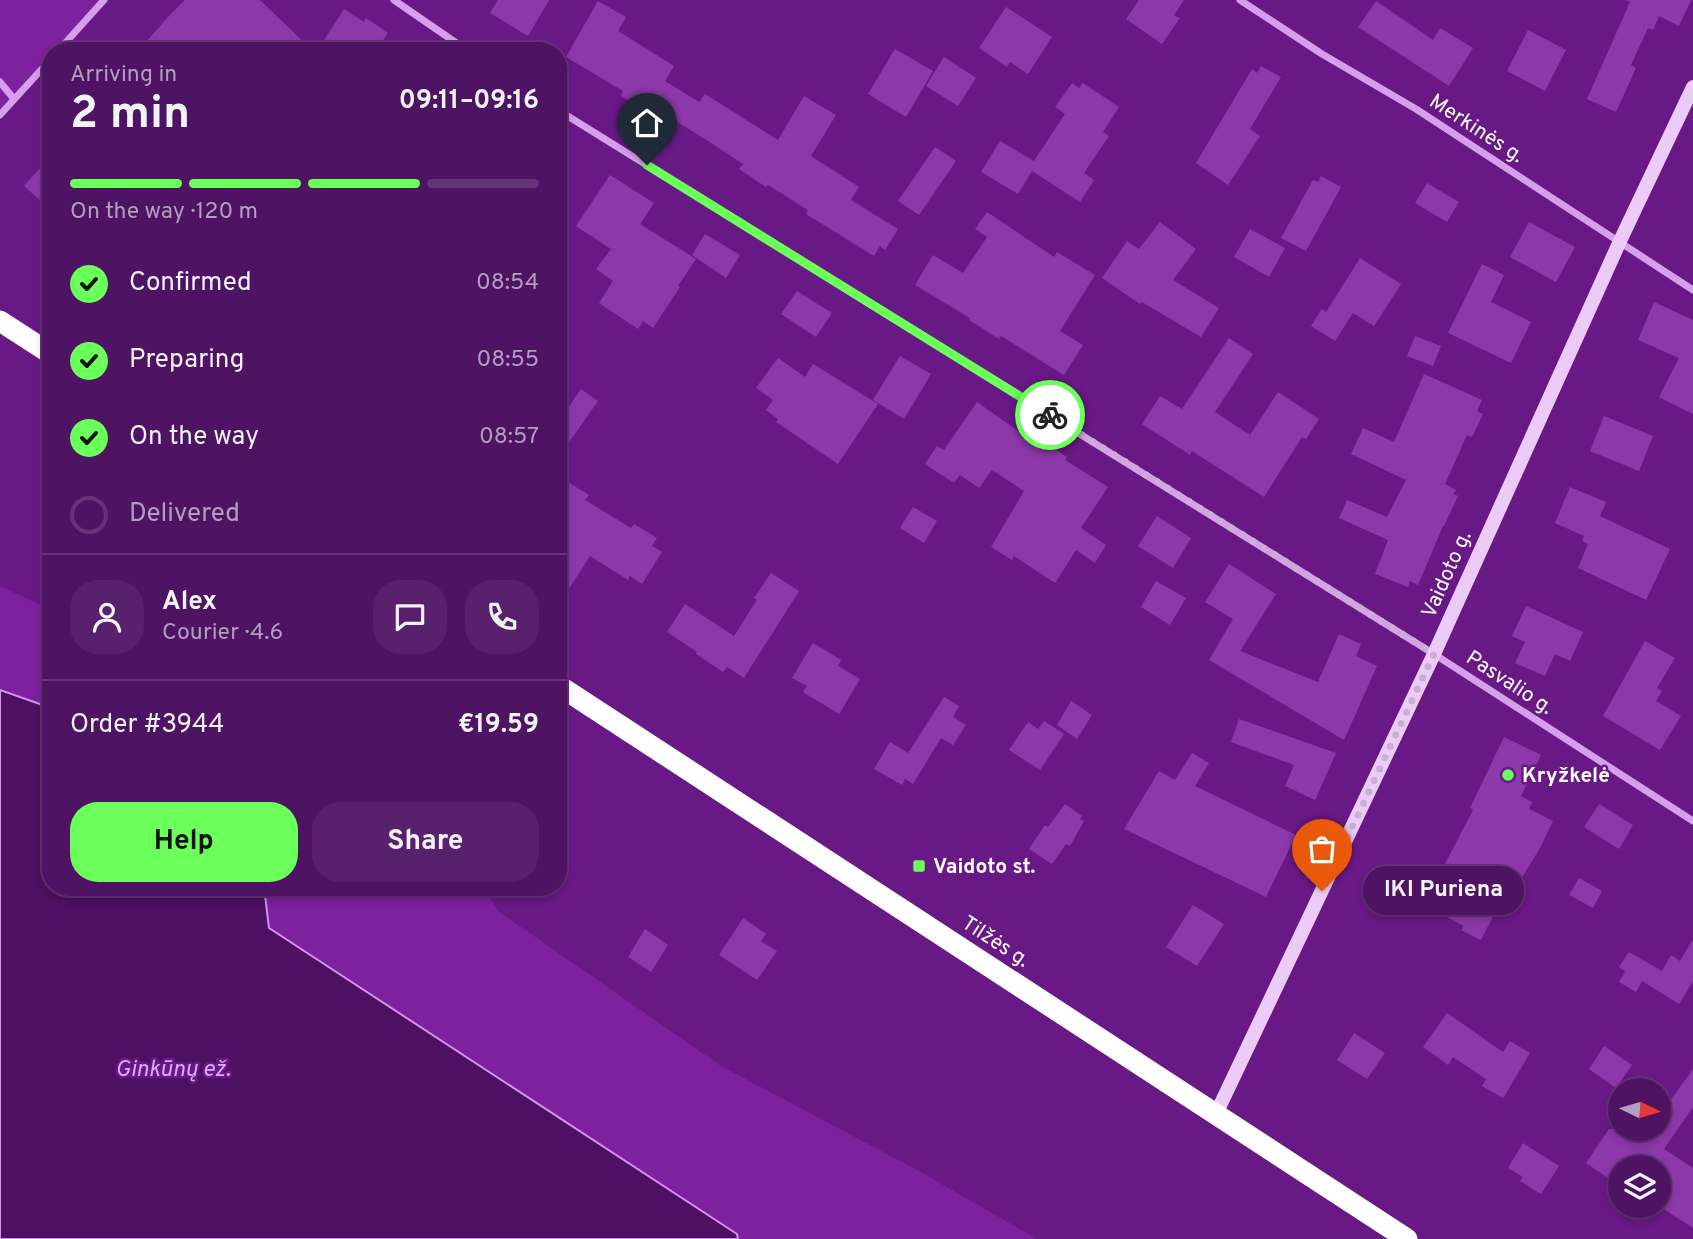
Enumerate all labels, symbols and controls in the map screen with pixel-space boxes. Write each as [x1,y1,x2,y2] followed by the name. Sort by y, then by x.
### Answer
[70,61,177,90] text: Arriving in
[399,85,539,118] text: 09:11–09:16
[70,86,190,145] text: 2 min
[1424,89,1529,170] street label: Merkinės g.
[617,93,677,165] pin
[628,104,666,142] icon: home
[70,198,258,227] text: On the way · 120 m
[70,265,108,303] icon: check
[129,267,252,300] text: Confirmed
[476,269,539,298] text: 08:54
[70,342,108,380] icon: check
[129,344,244,377] text: Preparing
[476,346,539,375] text: 08:55
[1015,380,1085,450] courier
[1031,396,1069,434] icon: bike
[70,419,108,457] icon: check
[129,421,259,454] text: On the way
[479,423,539,452] text: 08:57
[129,498,240,531] text: Delivered
[1416,527,1479,622] street label: Vaidoto g.
[70,580,144,654] button: person
[373,580,447,654] button: chat
[465,580,539,654] button: phone
[162,586,217,619] text: Alex
[162,619,283,648] text: Courier · 4.6
[1460,645,1558,721] street label: Pasvalio g.
[70,709,224,742] text: Order #3944
[458,709,539,742] text: €19.59
[1522,763,1610,790] place label: Kryžkelė
[1500,767,1516,783] marker: Kryžkelė
[70,802,298,882] button: Help
[312,802,539,882] button: Share
[1292,819,1352,891] pin
[1303,830,1341,868] icon: bag
[933,854,1035,881] place label: Vaidoto st.
[911,858,927,874] marker: Vaidoto st.
[1364,866,1525,916] callout: IKI Puriena
[1384,876,1503,905] text: IKI Puriena
[956,910,1034,974] street label: Tilžės g.
[115,1056,231,1085] water label: Ginkūnų ež.
[1608,1078,1671,1141] north arrow
[1608,1078,1671,1218] map controls
[1608,1155,1671,1218] button: layers

